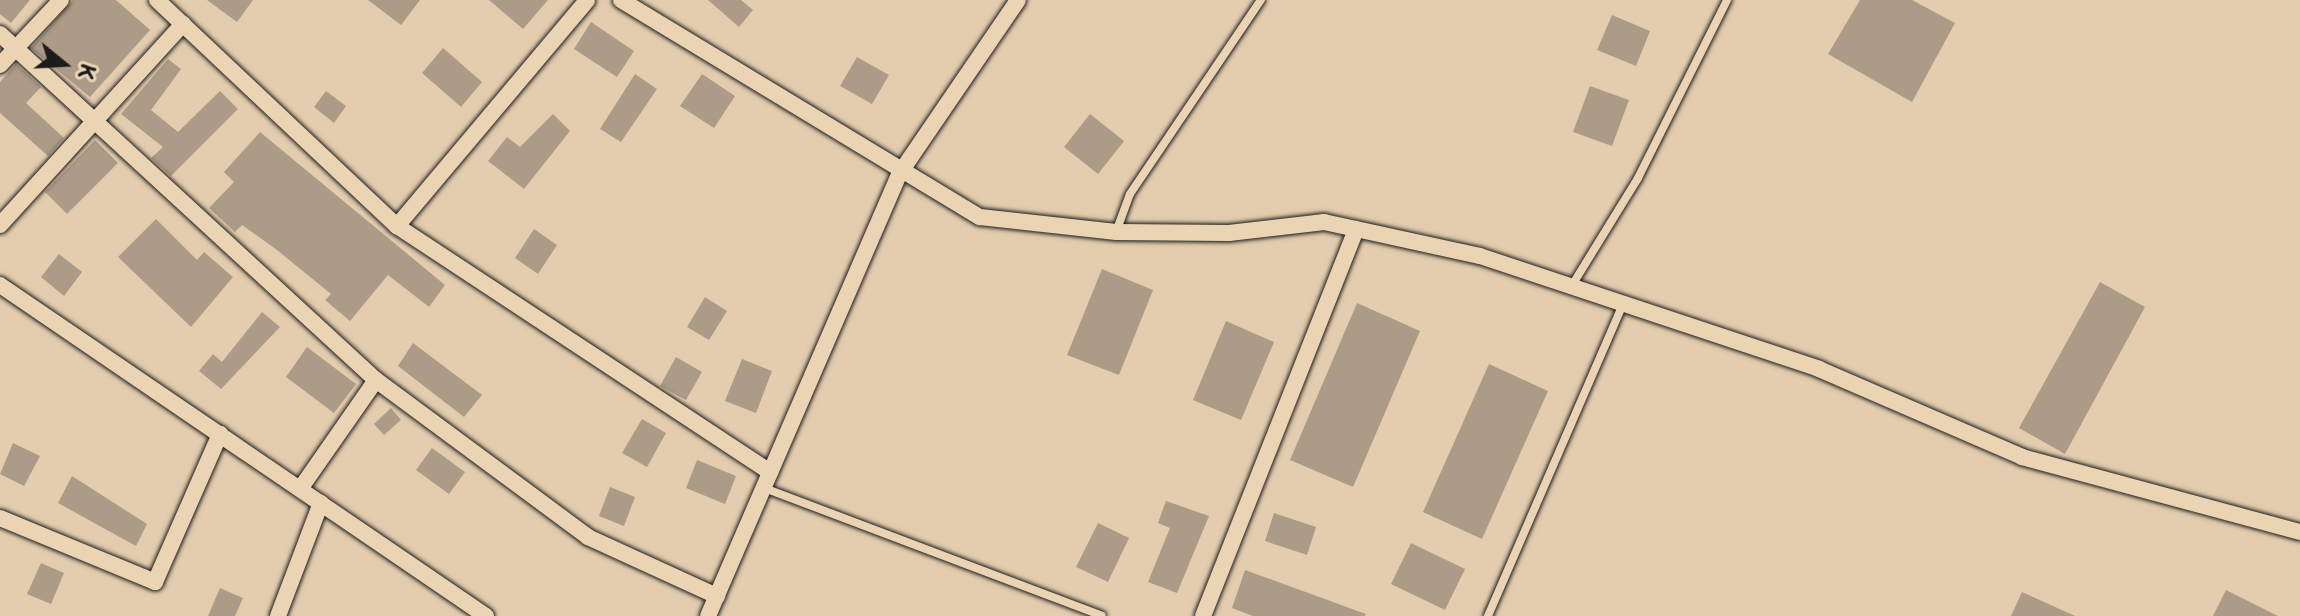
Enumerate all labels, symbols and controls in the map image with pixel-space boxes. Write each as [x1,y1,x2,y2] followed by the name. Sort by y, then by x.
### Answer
[24,24,104,104] north arrow
[72,61,102,82] text: K

